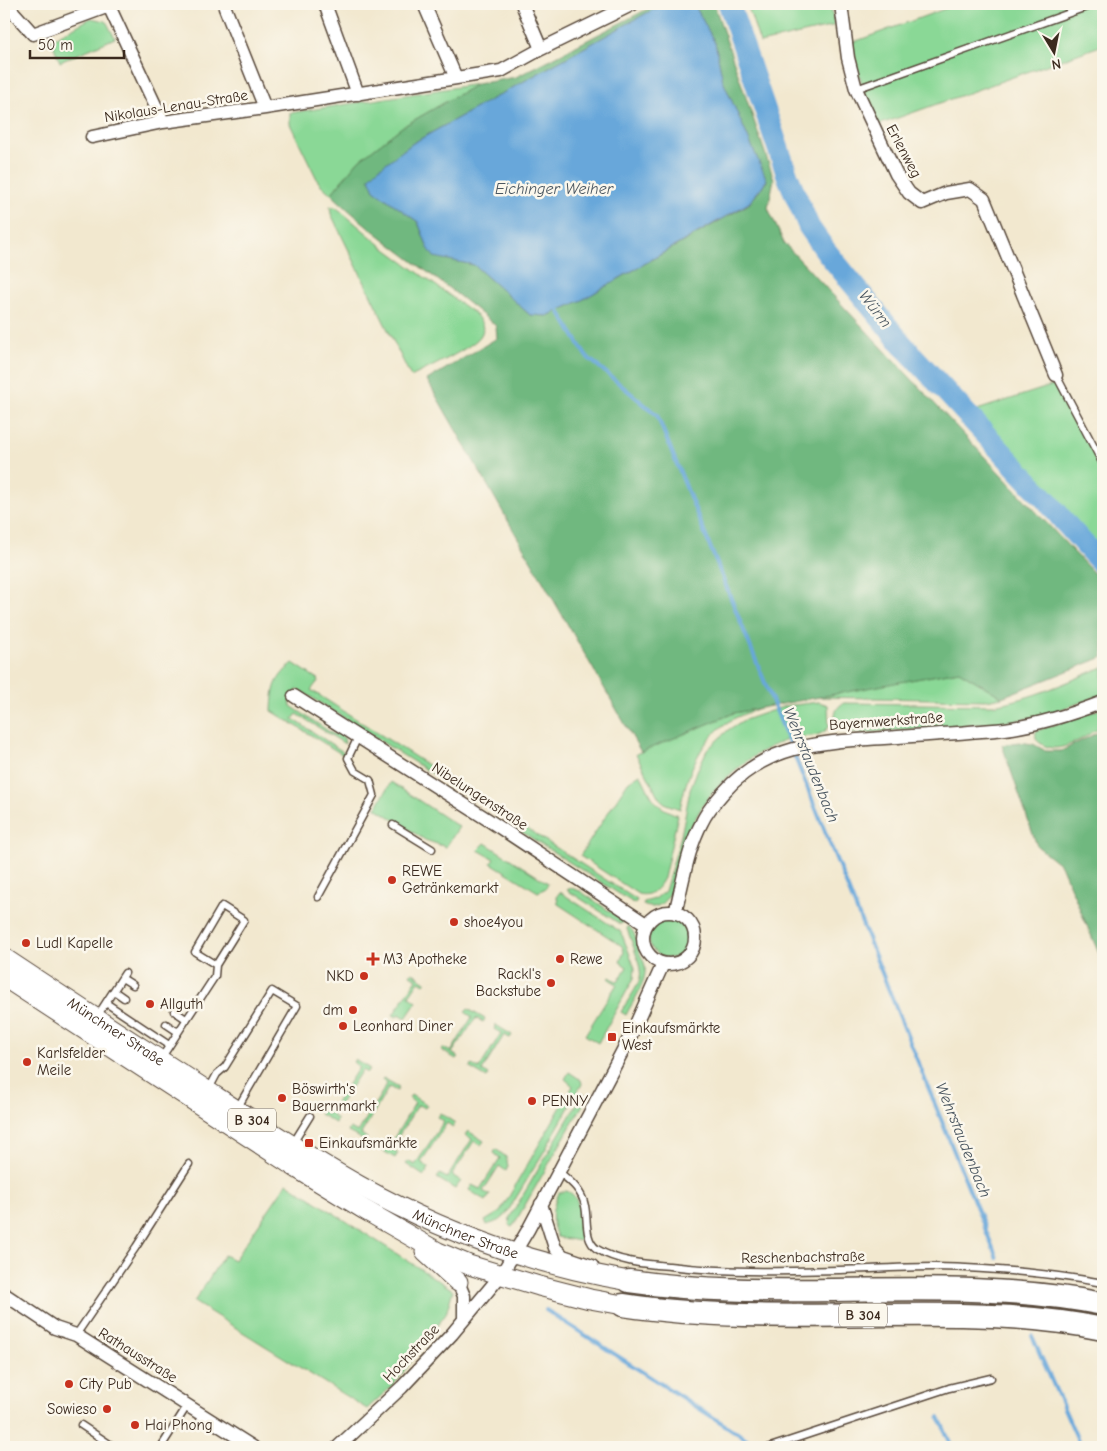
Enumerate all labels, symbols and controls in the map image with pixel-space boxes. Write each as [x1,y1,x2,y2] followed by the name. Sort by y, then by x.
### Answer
[30,28,124,60] scale bar
[1030,28,1080,78] north arrow
[38,36,73,54] text: 50 m
[1050,55,1062,73] text: N
[103,86,249,126] street label: Nikolaus-Lenau-Straße
[882,121,926,181] street label: Erlenweg
[495,180,614,198] water label: Eichinger Weiher
[855,287,895,331] water label: Würm
[780,705,842,825] water label: Wehrstaudenbach
[828,708,944,734] street label: Bayernwerkstraße
[428,758,532,834] street label: Nibelungenstraße
[402,862,499,897] place label: REWE Getränkemarkt
[386,874,398,886] marker: REWE Getränkemarkt
[464,913,523,931] place label: shoe4you
[448,916,460,928] marker: shoe4you
[36,934,113,952] place label: Ludl Kapelle
[20,937,32,949] marker: Ludl Kapelle
[383,950,467,968] place label: M3 Apotheke
[570,950,603,968] place label: Rewe
[367,953,379,965] marker: M3 Apotheke
[554,953,566,965] marker: Rewe
[476,965,541,1000] place label: Rackl's Backstube
[326,967,354,985] place label: NKD
[358,970,370,982] marker: NKD
[545,977,557,989] marker: Rackl's Backstube
[64,993,168,1070] street label: Münchner Straße
[160,995,203,1013] place label: Allguth
[144,998,156,1010] marker: Allguth
[323,1001,343,1019] place label: dm
[347,1004,359,1016] marker: dm
[353,1017,453,1035] place label: Leonhard Diner
[622,1019,721,1054] place label: Einkaufsmärkte West
[337,1020,349,1032] marker: Leonhard Diner
[606,1031,618,1043] marker: Einkaufsmärkte West
[37,1044,105,1079] place label: Karlsfelder Meile
[21,1056,33,1068] marker: Karlsfelder Meile
[292,1080,377,1115] place label: Böswirth's Bauernmarkt
[932,1080,994,1200] water label: Wehrstaudenbach
[276,1092,288,1104] marker: Böswirth's Bauernmarkt
[542,1092,588,1110] place label: PENNY
[526,1095,538,1107] marker: PENNY
[228,1108,276,1132] road number: B 304
[319,1134,418,1152] place label: Einkaufsmärkte
[303,1137,315,1149] marker: Einkaufsmärkte
[410,1205,521,1263] street label: Münchner Straße
[741,1247,866,1267] street label: Reschenbachstraße
[839,1304,887,1326] road number: B 304
[379,1320,443,1386] street label: Hochstraße
[95,1324,181,1387] street label: Rathausstraße
[79,1375,132,1393] place label: City Pub
[63,1378,75,1390] marker: City Pub
[47,1400,97,1418] place label: Sowieso
[101,1403,113,1415] marker: Sowieso
[145,1416,213,1434] place label: Hai Phong
[129,1419,141,1431] marker: Hai Phong

